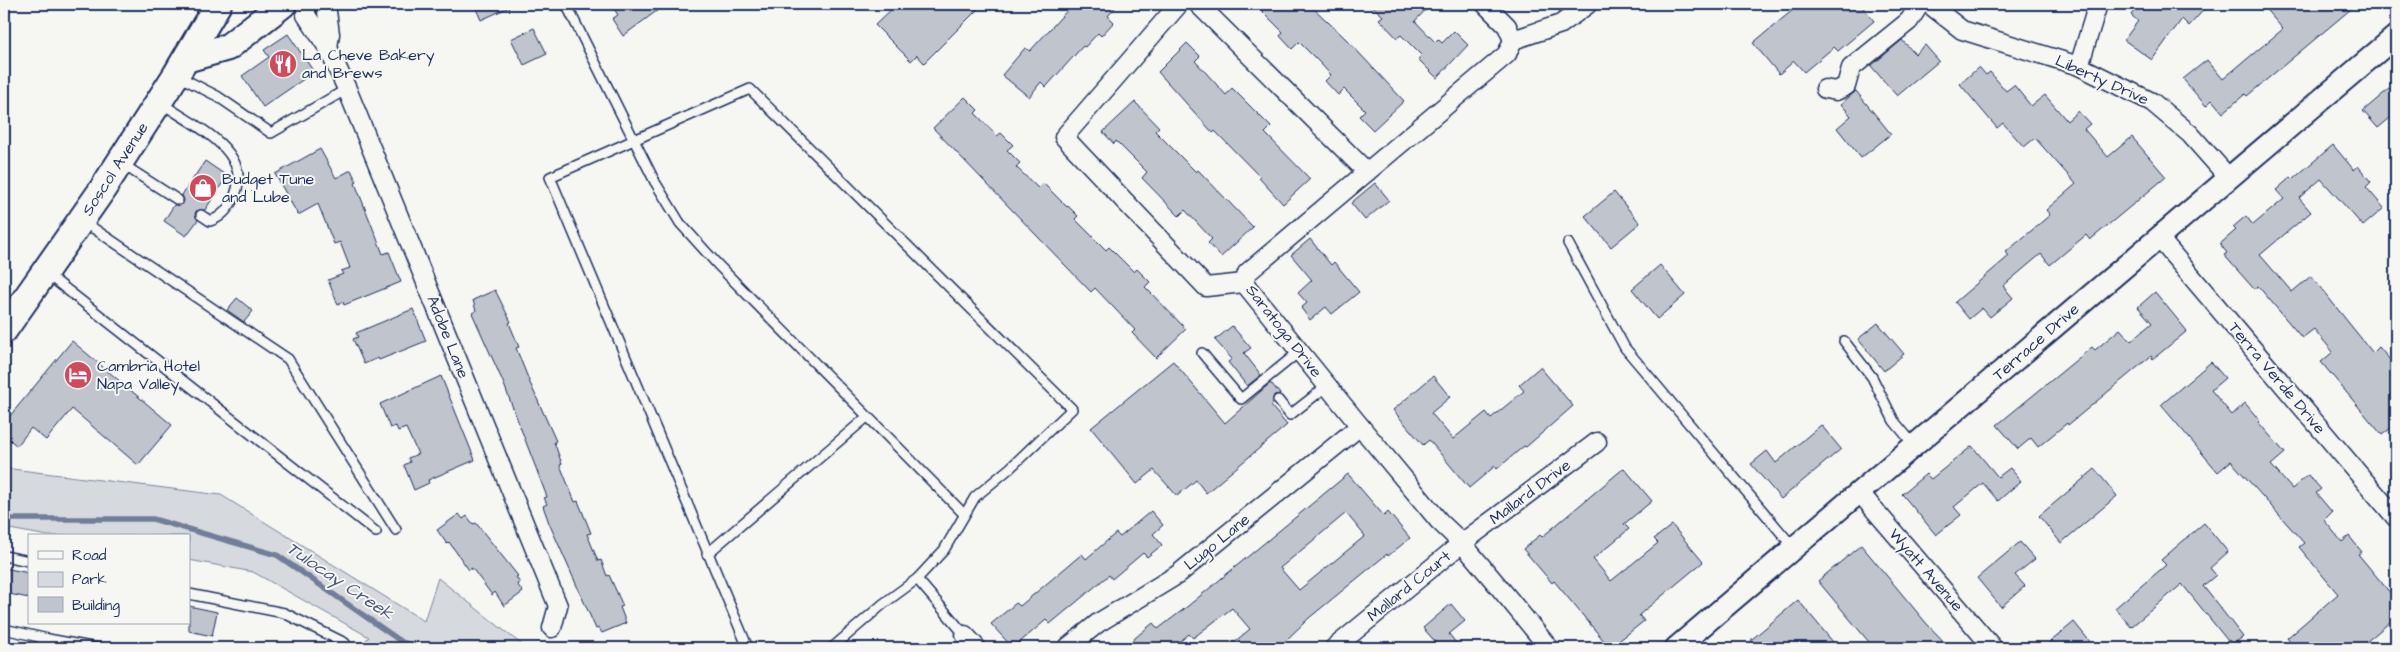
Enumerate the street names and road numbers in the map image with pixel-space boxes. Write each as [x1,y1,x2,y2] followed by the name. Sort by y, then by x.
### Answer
[2051,50,2153,111] street label: Liberty Drive
[77,118,154,220] street label: Soscol Avenue
[1240,280,1327,383] street label: Saratoga Drive
[421,292,475,382] street label: Adobe Lane
[1988,298,2084,386] street label: Terrace Drive
[2224,317,2331,439] street label: Terra Verde Drive
[1485,454,1575,530] street label: Mallard Drive
[1179,508,1255,576] street label: Lugo Lane
[1883,524,1968,617] street label: Wyatt Avenue
[1363,545,1456,627] street label: Mallard Court

